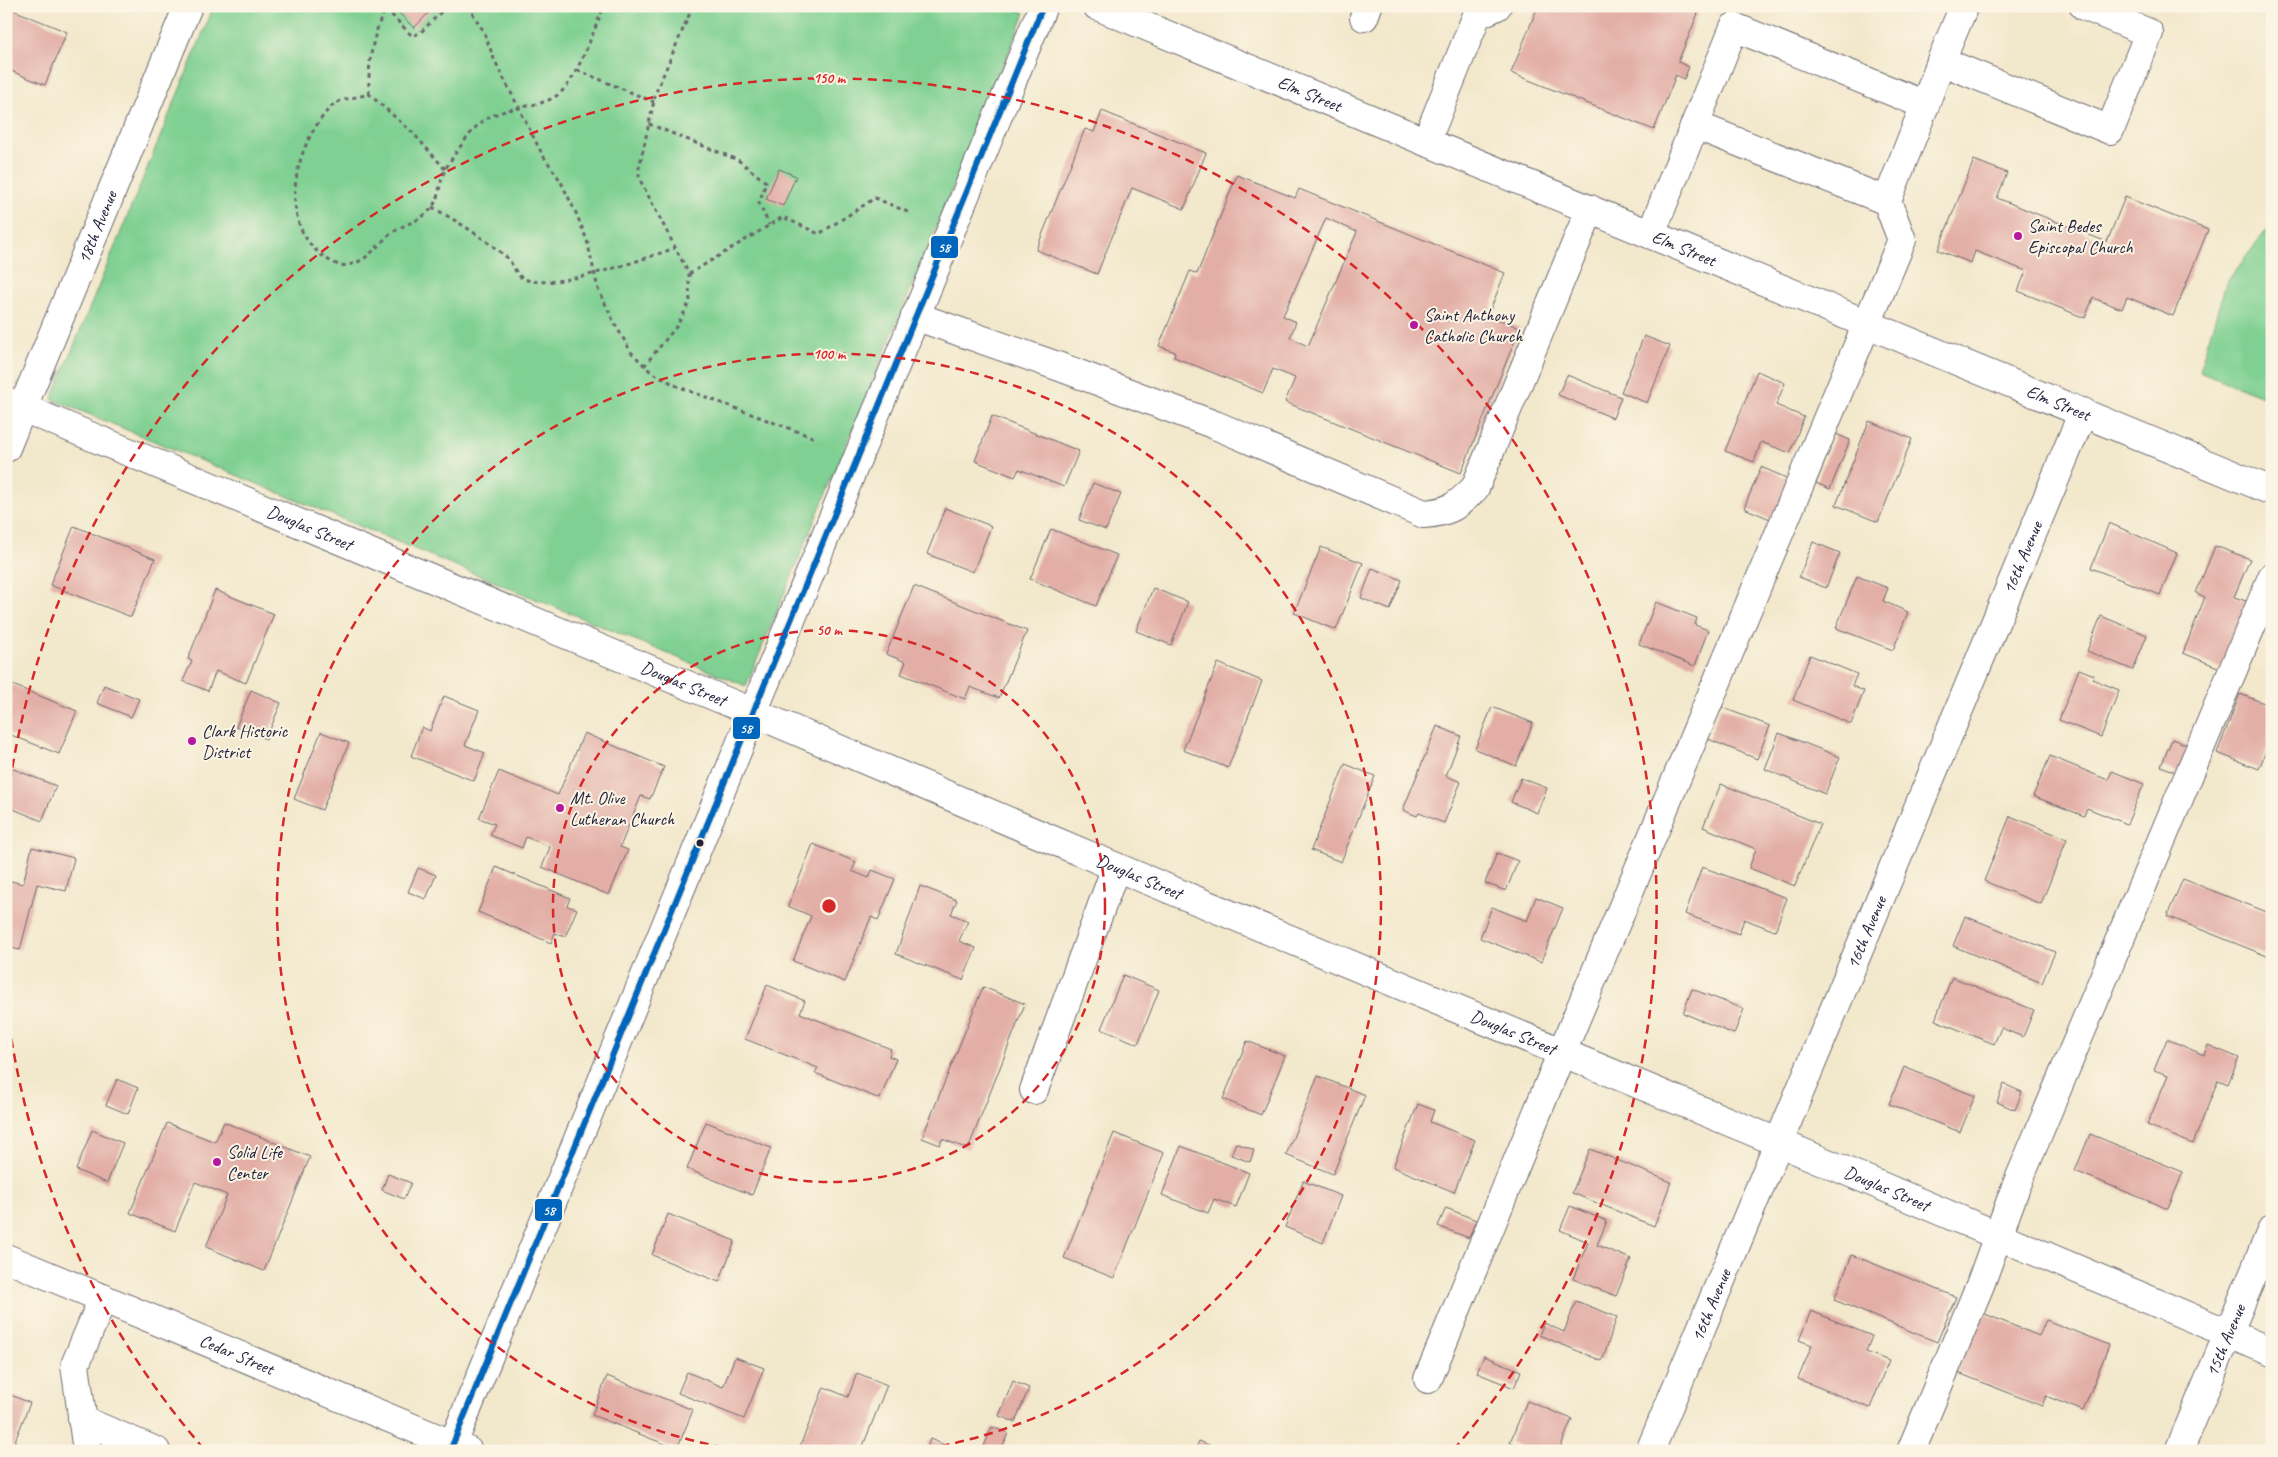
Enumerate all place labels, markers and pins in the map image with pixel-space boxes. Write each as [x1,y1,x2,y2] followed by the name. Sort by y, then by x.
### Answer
[2028,215,2134,258] place label: Saint Bedes Episcopal Church
[2012,230,2024,242] marker: Saint Bedes Episcopal Church
[1424,304,1523,347] place label: Saint Anthony Catholic Church
[1408,319,1420,331] marker: Saint Anthony Catholic Church
[202,720,289,763] place label: Clark Historic District
[186,735,198,747] marker: Clark Historic District
[570,787,675,830] place label: Mt. Olive Lutheran Church
[554,802,566,814] marker: Mt. Olive Lutheran Church
[695,838,705,848] unlabelled marker
[820,897,838,915] centre of rings
[227,1141,283,1184] place label: Solid Life Center
[211,1156,223,1168] marker: Solid Life Center

